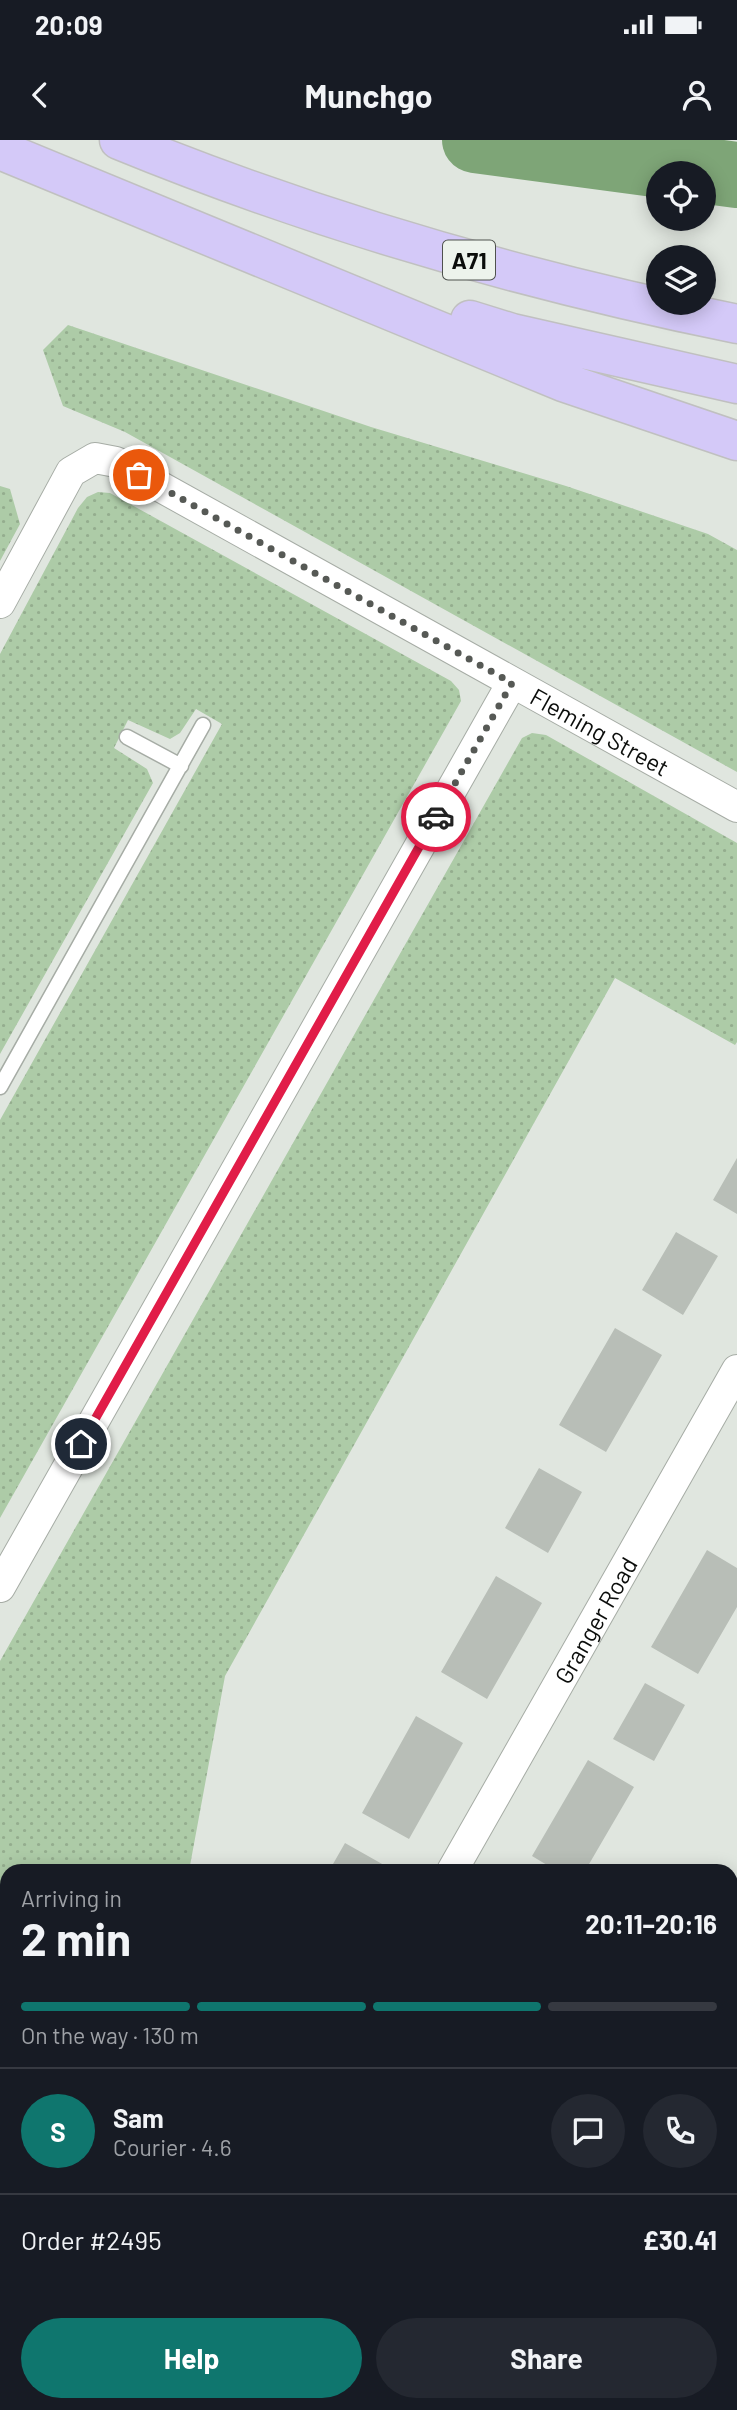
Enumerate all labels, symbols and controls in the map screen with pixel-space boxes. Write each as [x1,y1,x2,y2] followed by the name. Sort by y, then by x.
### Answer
[35,9,102,40] text: 20:09
[21,76,59,114] icon: back
[304,76,433,114] text: Munchgo
[678,76,716,114] icon: person
[646,161,716,315] map controls
[646,161,716,231] button: locate
[443,240,495,280] road number: A71
[646,245,716,315] button: layers
[109,445,169,505] pin
[120,456,158,494] icon: bag
[526,681,675,781] street label: Fleming Street
[401,782,471,852] courier
[417,798,455,836] icon: car
[51,1414,111,1474] pin
[62,1425,100,1463] icon: home
[547,1551,642,1688] street label: Granger Road
[21,1884,122,1912] text: Arriving in
[585,1908,717,1939] text: 20:11–20:16
[21,1910,131,1965] text: 2 min
[21,2021,199,2049] text: On the way · 130 m
[551,2094,625,2168] button: chat
[643,2094,717,2168] button: phone
[113,2102,164,2133] text: Sam
[50,2116,66,2147] text: S
[113,2133,232,2161] text: Courier · 4.6
[21,2224,162,2255] text: Order #2495
[643,2224,717,2255] text: £30.41
[21,2318,362,2398] button: Help
[376,2318,717,2398] button: Share

